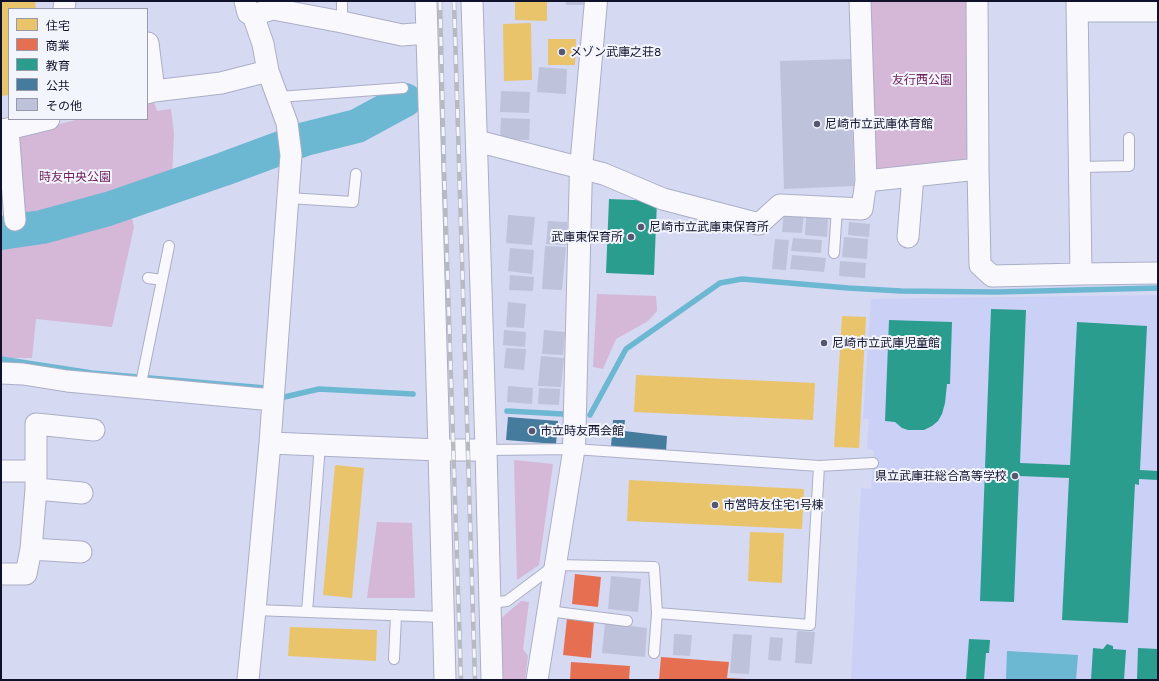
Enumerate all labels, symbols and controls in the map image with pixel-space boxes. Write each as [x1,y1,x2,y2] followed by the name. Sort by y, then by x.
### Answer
[8,8,148,120] legend
[46,19,70,33] text: 住宅
[46,39,70,53] text: 商業
[570,45,661,59] place label: メゾン武庫之荘8
[557,47,567,57] marker: メゾン武庫之荘8
[46,59,70,73] text: 教育
[892,73,952,87] park label: 友行西公園
[46,79,70,93] text: 公共
[46,99,82,113] text: その他
[825,117,933,131] place label: 尼崎市立武庫体育館
[812,119,822,129] marker: 尼崎市立武庫体育館
[39,170,111,184] park label: 時友中央公園
[649,220,769,234] place label: 尼崎市立武庫東保育所
[636,222,646,232] marker: 尼崎市立武庫東保育所
[551,230,623,244] place label: 武庫東保育所
[626,232,636,242] marker: 武庫東保育所
[832,336,940,350] place label: 尼崎市立武庫児童館
[819,338,829,348] marker: 尼崎市立武庫児童館
[540,424,624,438] place label: 市立時友西会館
[527,426,537,436] marker: 市立時友西会館
[875,469,1007,483] place label: 県立武庫荘総合高等学校
[1010,471,1020,481] marker: 県立武庫荘総合高等学校
[723,498,824,512] place label: 市営時友住宅1号棟
[710,500,720,510] marker: 市営時友住宅1号棟

